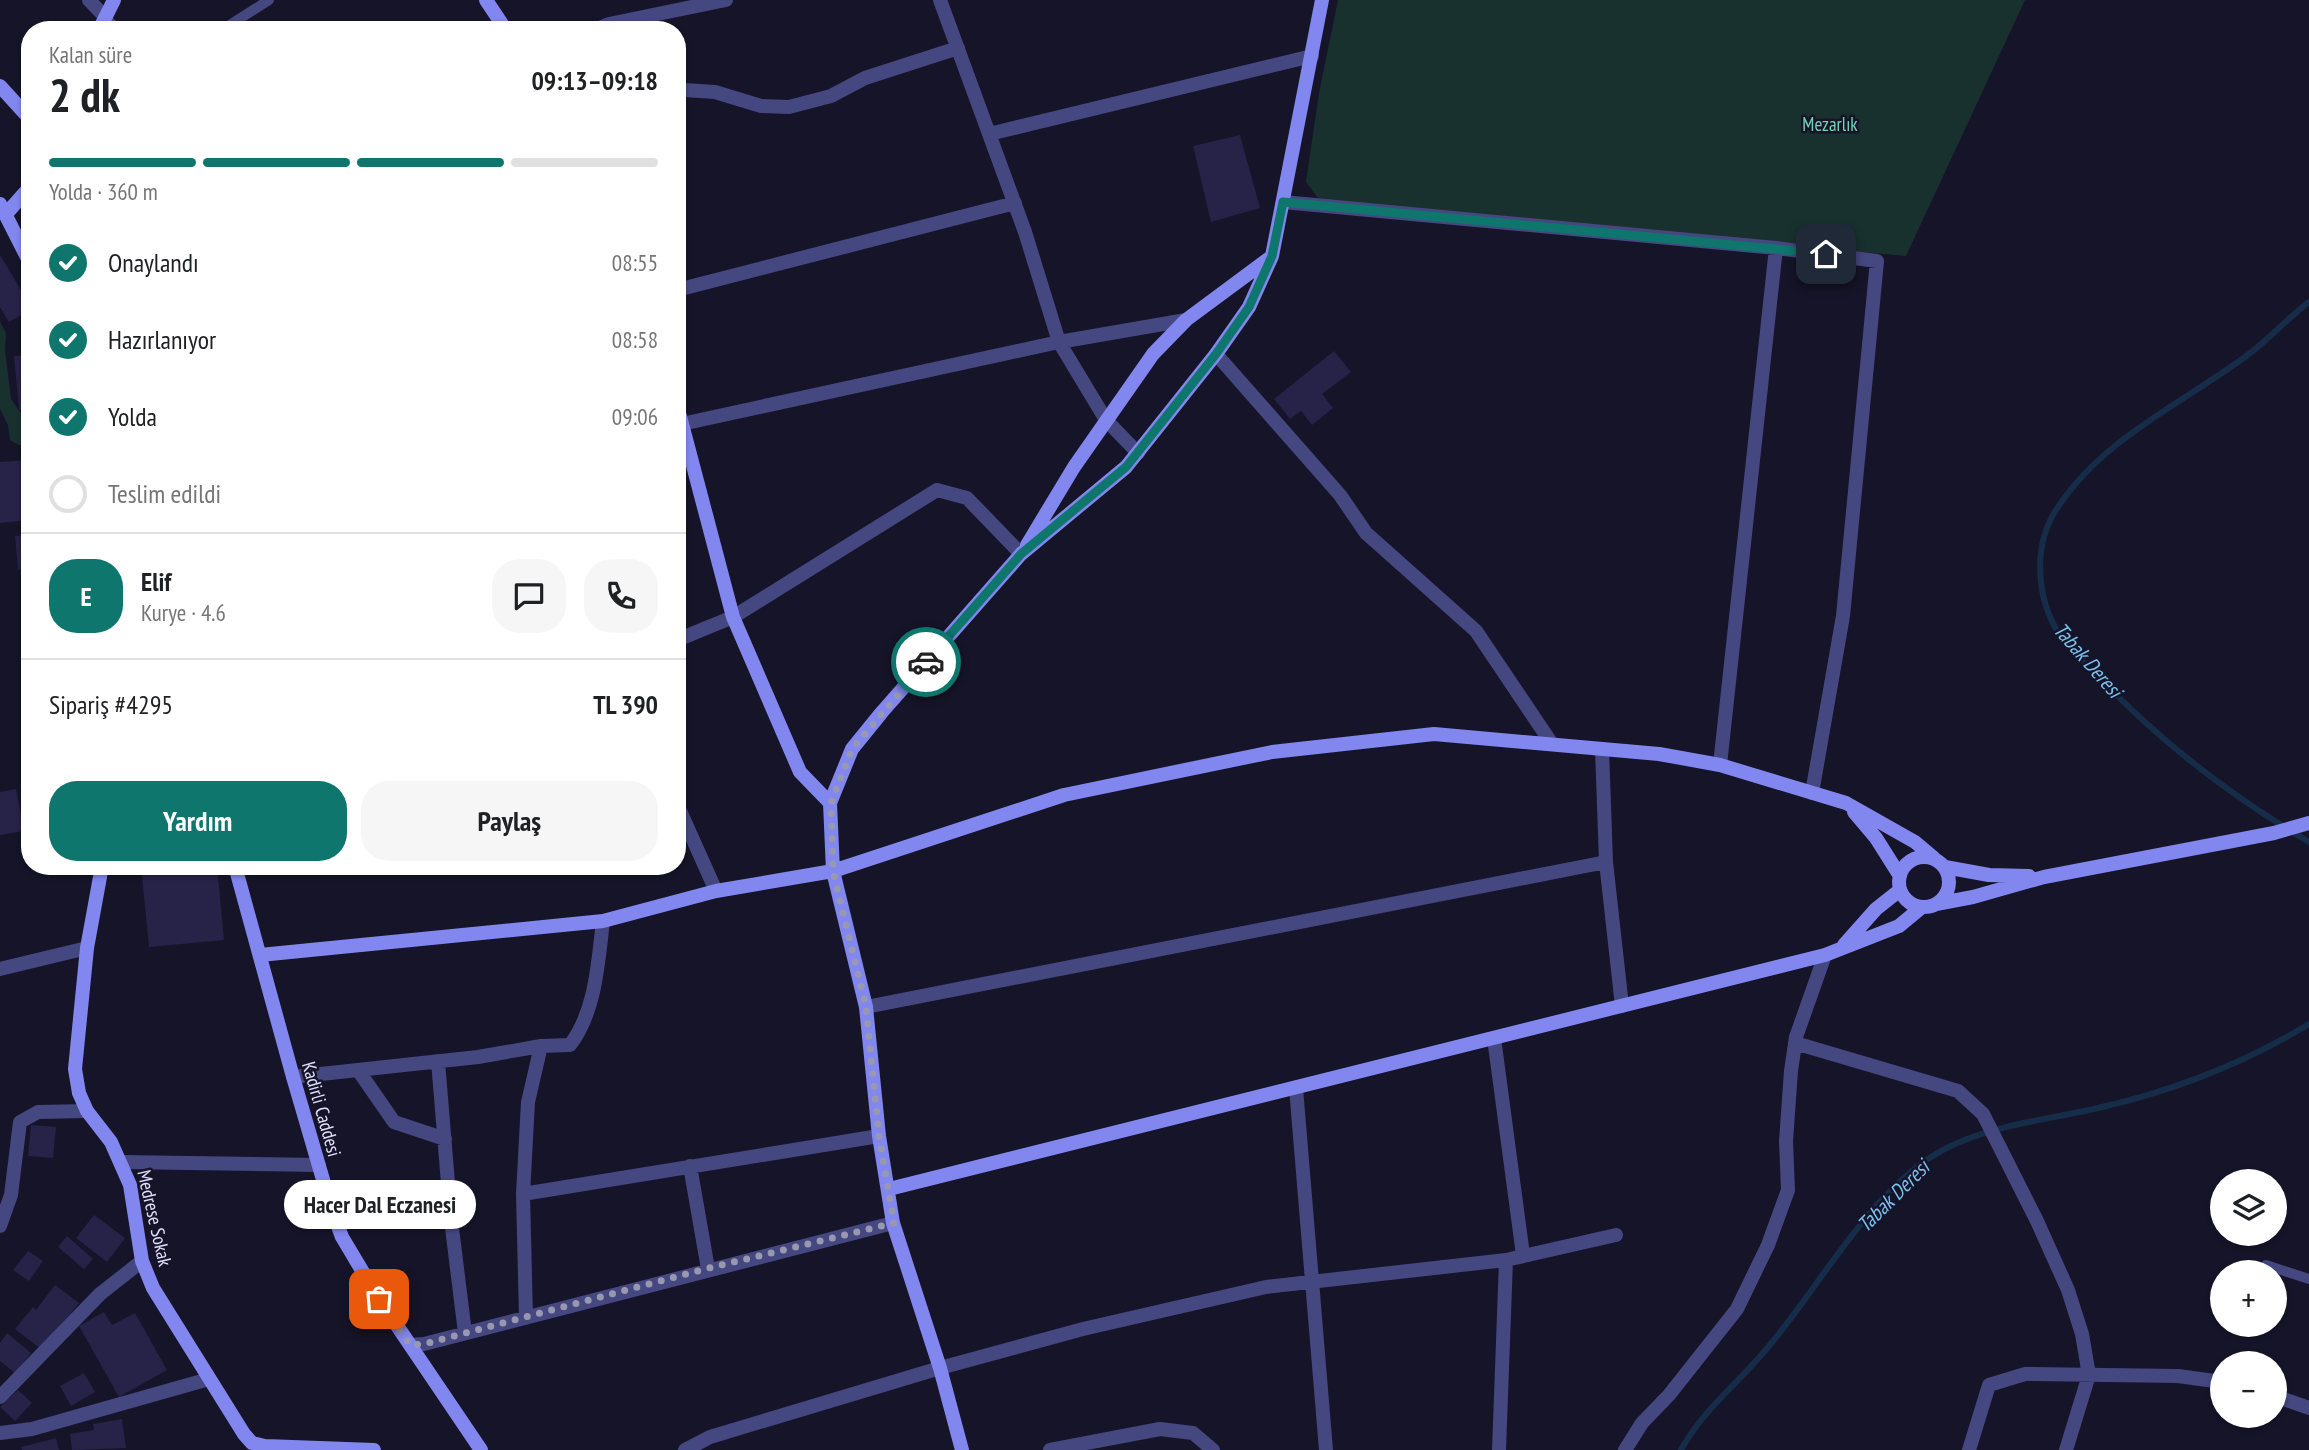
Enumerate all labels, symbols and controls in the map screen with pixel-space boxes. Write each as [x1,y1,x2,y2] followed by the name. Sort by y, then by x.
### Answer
[49,40,132,69] text: Kalan süre
[531,64,658,97] text: 09:13–09:18
[49,65,120,125] text: 2 dk
[1802,112,1858,136] park label: Mezarlık
[49,177,158,206] text: Yolda · 360 m
[1796,224,1856,284] pin
[1807,235,1845,273] icon: home
[49,244,87,282] icon: check
[108,246,199,279] text: Onaylandı
[612,248,658,277] text: 08:55
[49,321,87,359] icon: check
[108,323,216,356] text: Hazırlanıyor
[612,325,658,354] text: 08:58
[49,398,87,436] icon: check
[108,400,157,433] text: Yolda
[612,402,658,431] text: 09:06
[108,477,221,510] text: Teslim edildi
[492,559,566,633] button: chat
[584,559,658,633] button: phone
[141,565,171,598] text: Elif
[80,580,92,613] text: E
[141,598,226,627] text: Kurye · 4.6
[2048,617,2130,705] water label: Tabak Deresi
[891,627,961,697] courier
[907,643,945,681] icon: car
[49,688,173,721] text: Sipariş #4295
[593,688,658,721] text: TL 390
[49,781,347,861] button: Yardım
[361,781,658,861] button: Paylaş
[297,1059,347,1159] street label: Kadirli Caddesi
[1851,1152,1937,1238] water label: Tabak Deresi
[132,1167,178,1269] street label: Medrese Sokak
[2210,1169,2287,1428] map controls
[2210,1169,2287,1246] button: layers
[283,1180,475,1229] callout: Hacer Dal Eczanesi
[304,1190,456,1219] text: Hacer Dal Eczanesi
[2210,1260,2287,1337] button: +
[349,1269,409,1329] pin
[360,1280,398,1318] icon: bag
[2210,1351,2287,1428] button: −

